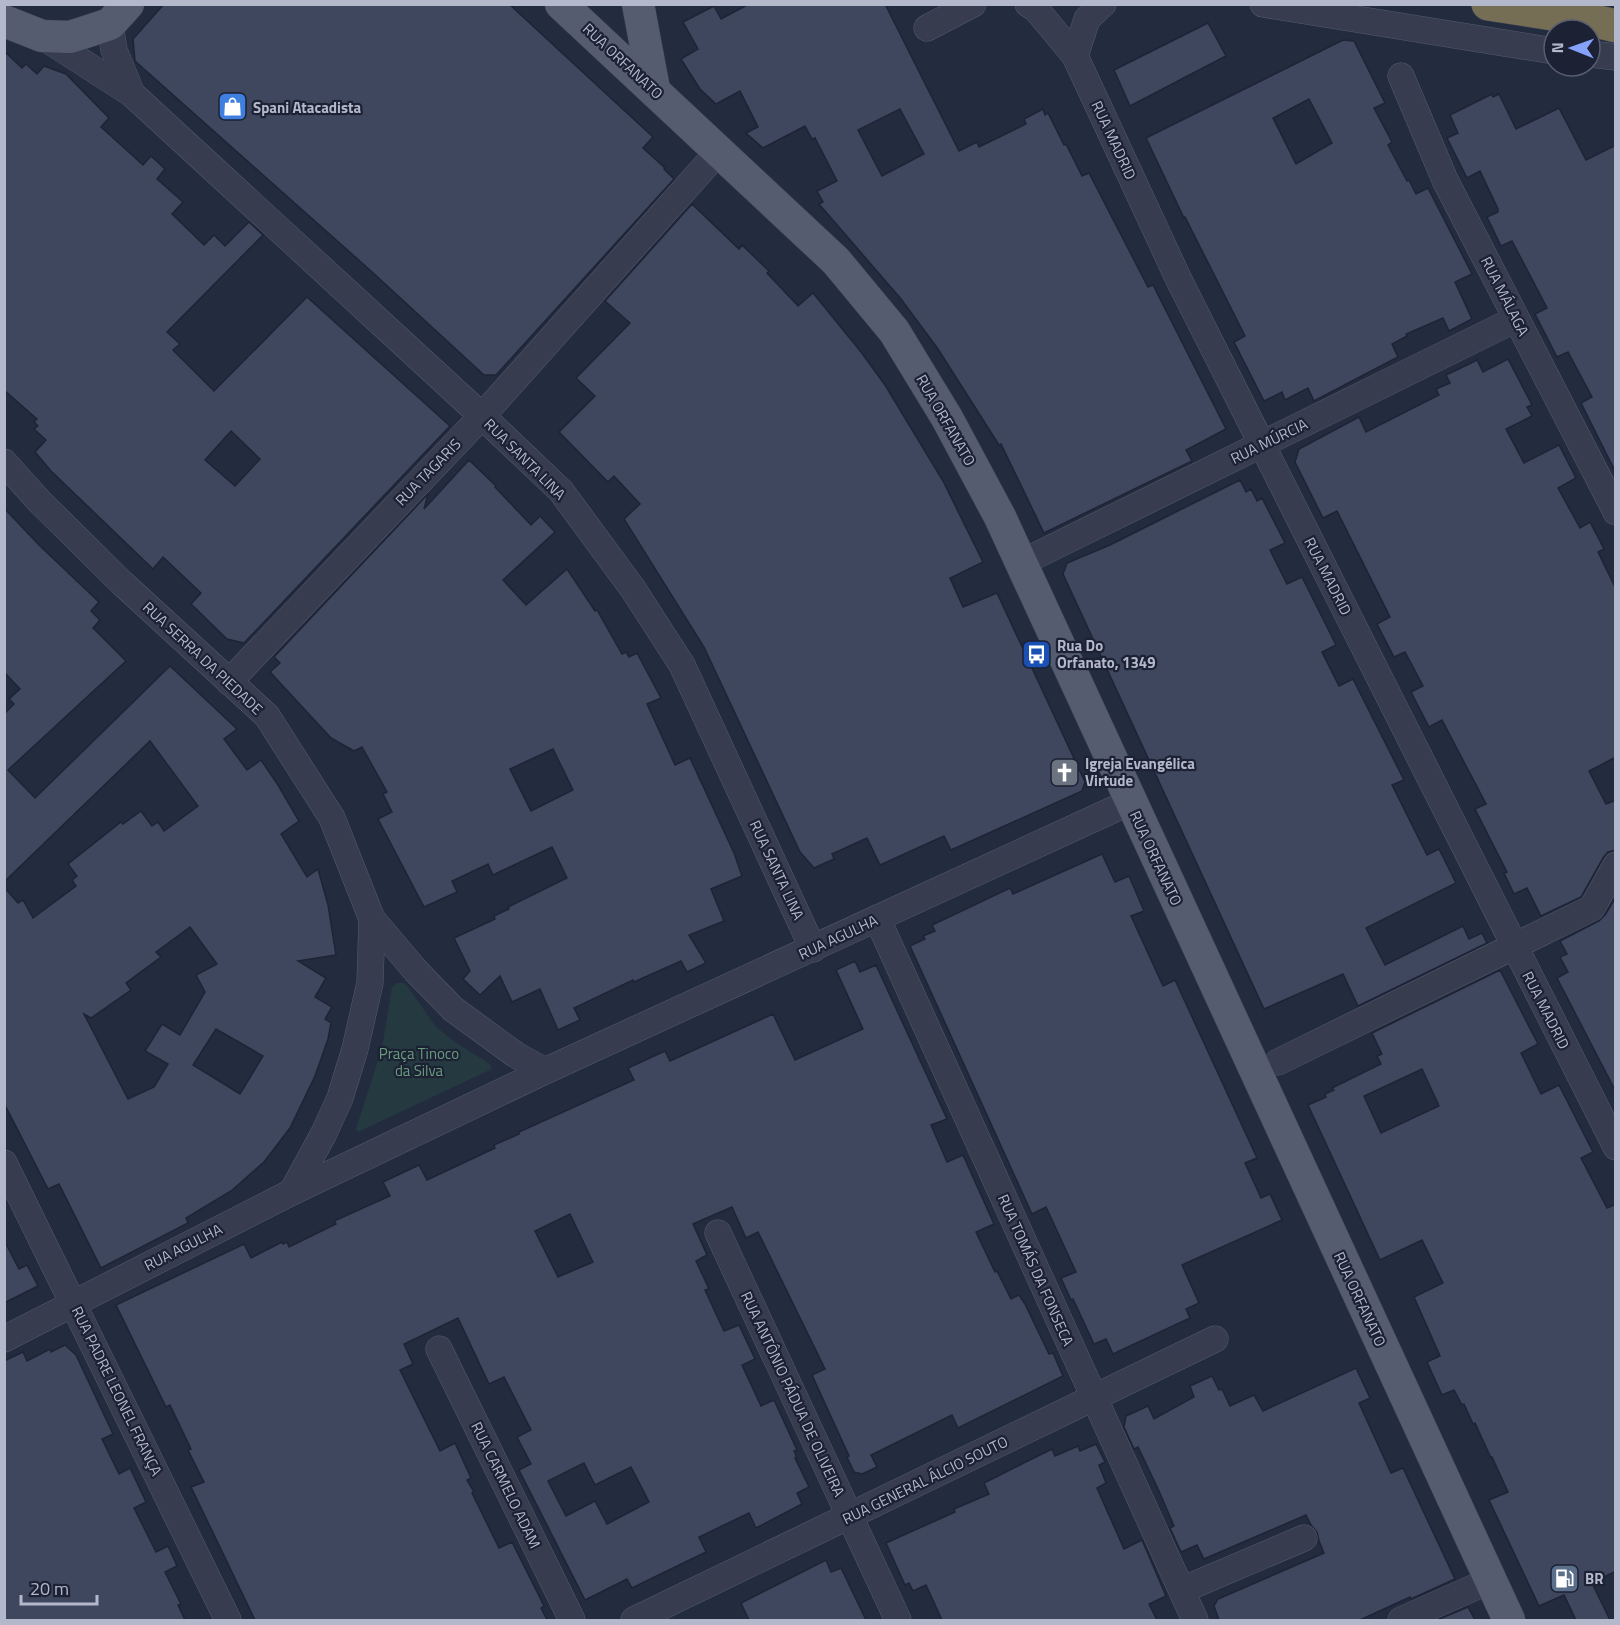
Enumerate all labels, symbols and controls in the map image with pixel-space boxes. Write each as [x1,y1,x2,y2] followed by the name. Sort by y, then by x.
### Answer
[578,18,668,104] street label: RUA ORFANATO
[1542,18,1602,78] north arrow
[1545,42,1569,53] text: N
[216,91,248,123] shop icon: Spani Atacadista
[253,96,361,119] place label: Spani Atacadista
[1086,97,1142,183] street label: RUA MADRID
[1475,252,1535,340] street label: RUA MÁLAGA
[910,370,982,470] street label: RUA ORFANATO
[1227,412,1312,470] street label: RUA MÚRCIA
[479,413,571,505] street label: RUA SANTA LINA
[390,433,466,511] street label: RUA TAGARIS
[1298,533,1358,619] street label: RUA MADRID
[138,596,268,720] street label: RUA SERRA DA PIEDADE
[1057,634,1156,674] place label: Rua Do Orfanato, 1349
[1020,638,1052,670] bus stop icon: Rua Do Orfanato, 1349
[1085,752,1195,792] place label: Igreja Evangélica Virtude
[1048,756,1080,788] church icon: Igreja Evangélica Virtude
[1124,807,1188,909] street label: RUA ORFANATO
[744,816,810,924] street label: RUA SANTA LINA
[795,909,881,965] street label: RUA AGULHA
[1516,967,1576,1053] street label: RUA MADRID
[379,1042,459,1082] park label: Praça Tinoco da Silva
[992,1190,1080,1350] street label: RUA TOMÁS DA FONSECA
[140,1217,226,1277] street label: RUA AGULHA
[1328,1248,1392,1350] street label: RUA ORFANATO
[735,1287,851,1501] street label: RUA ANTÔNIO PÁDUA DE OLIVEIRA
[66,1302,168,1480] street label: RUA PADRE LEONEL FRANÇA
[465,1418,547,1552] street label: RUA CARMELO ADAM
[838,1430,1012,1530] street label: RUA GENERAL ÁLCIO SOUTO
[1548,1562,1580,1594] fuel station icon: BR
[1585,1567,1603,1590] place label: BR
[21,1568,98,1606] scale bar
[30,1575,69,1602] text: 20 m

